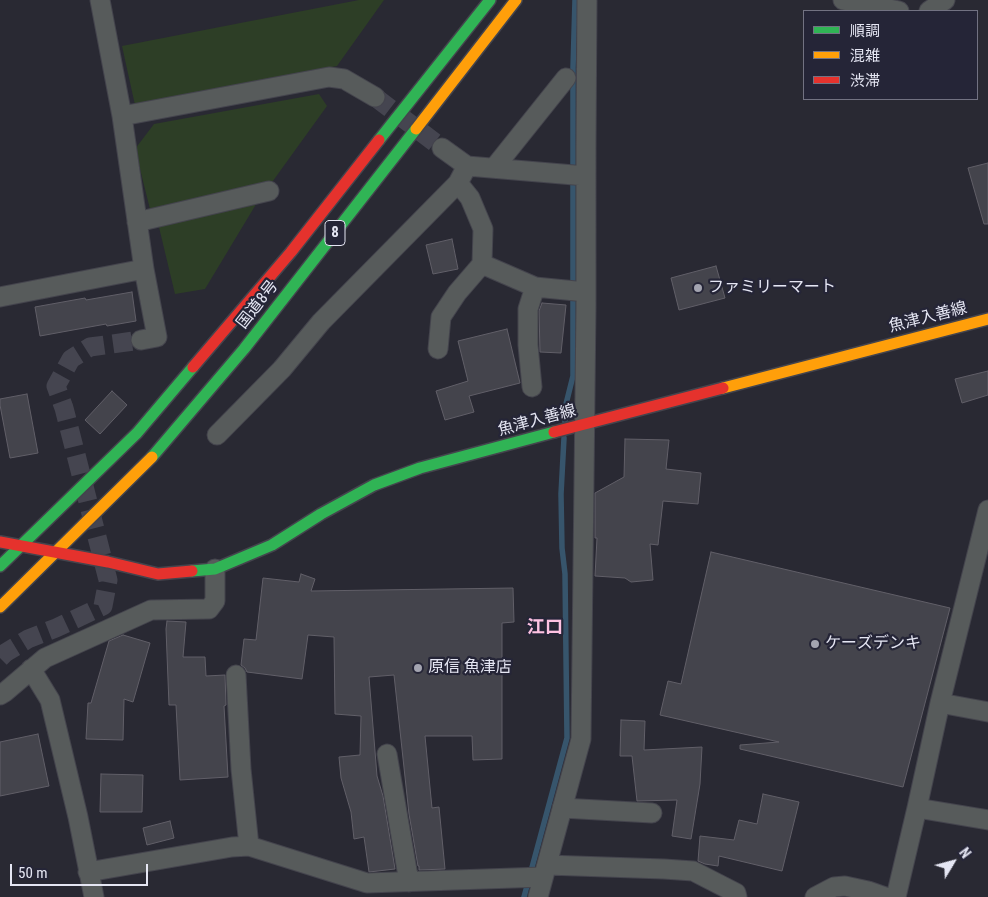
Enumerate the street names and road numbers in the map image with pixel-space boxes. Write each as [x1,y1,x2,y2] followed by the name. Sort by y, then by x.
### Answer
[325,220,345,246] road number: 8
[233,277,283,333] street label: 国道8号
[887,299,969,337] street label: 魚津入善線
[496,401,578,441] street label: 魚津入善線

